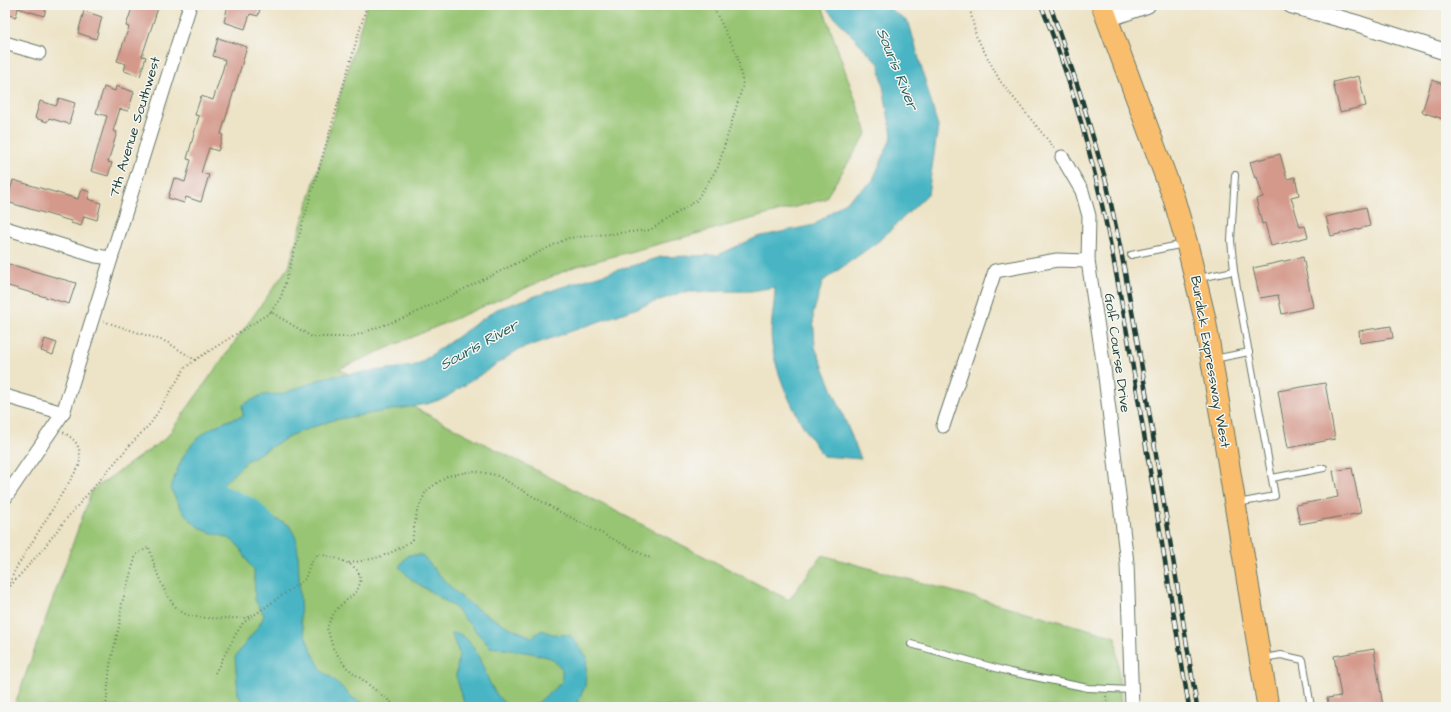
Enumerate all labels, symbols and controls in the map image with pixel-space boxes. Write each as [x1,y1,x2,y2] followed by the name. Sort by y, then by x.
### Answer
[871,25,924,115] water label: Souris River
[104,54,166,200] street label: 7th Avenue Southwest
[1185,274,1235,450] street label: Burdick Expressway West
[1099,292,1135,414] street label: Golf Course Drive
[436,314,524,375] water label: Souris River

